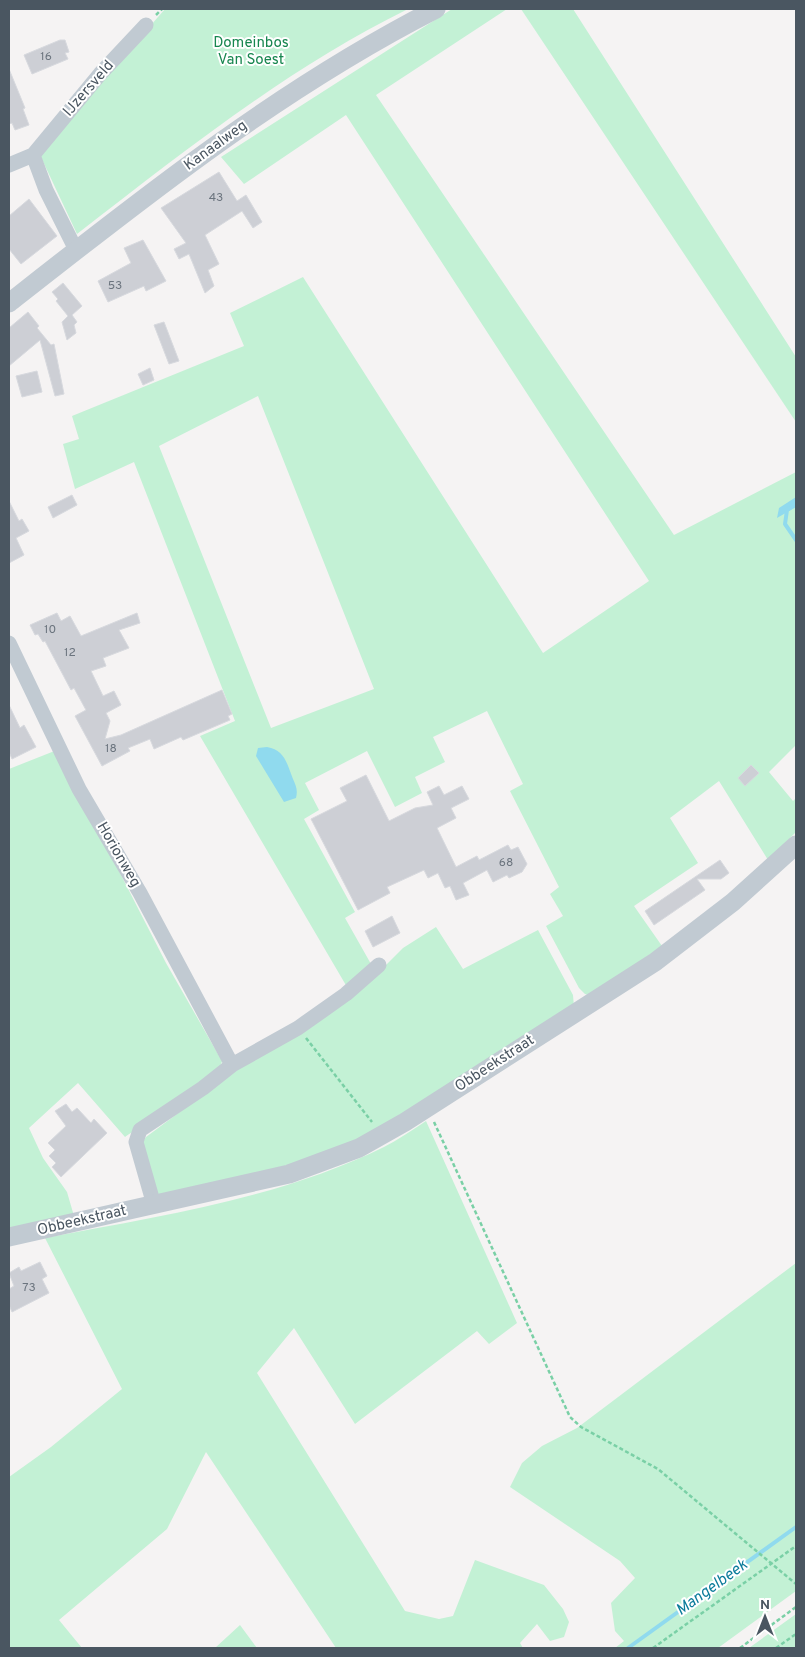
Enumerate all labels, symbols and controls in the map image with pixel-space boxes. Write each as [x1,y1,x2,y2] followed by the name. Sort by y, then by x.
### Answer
[213,34,289,70] park label: Domeinbos Van Soest
[40,49,52,65] house number: 16
[59,57,119,121] street label: IJzersveld
[181,117,251,175] street label: Kanaalweg
[209,190,223,206] house number: 43
[108,278,122,294] house number: 53
[44,622,56,638] house number: 10
[64,645,76,661] house number: 12
[105,741,117,757] house number: 18
[92,819,144,891] street label: Horionweg
[499,855,513,871] house number: 68
[452,1031,538,1097] street label: Obbeekstraat
[36,1202,128,1240] street label: Obbeekstraat
[22,1280,36,1296] house number: 73
[672,1555,752,1621] water label: Mangelbeek
[740,1592,790,1642] north arrow
[760,1597,770,1614] text: N

